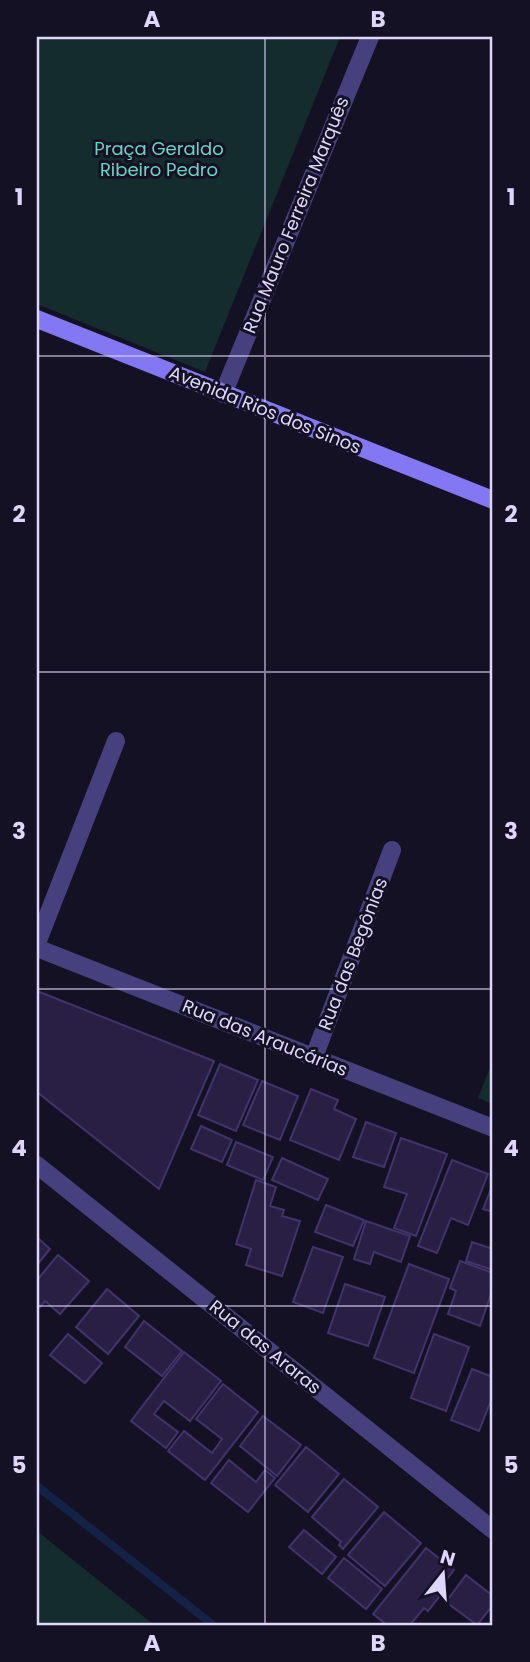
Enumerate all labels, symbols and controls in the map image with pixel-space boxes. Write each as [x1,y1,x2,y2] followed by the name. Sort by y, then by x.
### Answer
[144,3,161,35] text: A
[370,3,386,35] text: B
[237,93,355,337] street label: Rua Mauro Ferreira Marquês
[94,136,224,182] park label: Praça Geraldo Ribeiro Pedro
[15,181,23,213] text: 1
[507,181,515,213] text: 1
[166,360,365,460] street label: Avenida Rios dos Sinos
[12,498,26,530] text: 2
[504,498,518,530] text: 2
[12,815,26,847] text: 3
[504,815,518,847] text: 3
[312,874,393,1034] street label: Rua das Begônias
[179,993,352,1082] street label: Rua das Araucárias
[11,1132,27,1164] text: 4
[503,1132,519,1164] text: 4
[204,1294,327,1400] street label: Rua das Araras
[12,1449,26,1481] text: 5
[504,1449,518,1481] text: 5
[407,1540,477,1610] north arrow
[437,1543,459,1573] text: N
[144,1627,161,1659] text: A
[370,1627,386,1659] text: B

